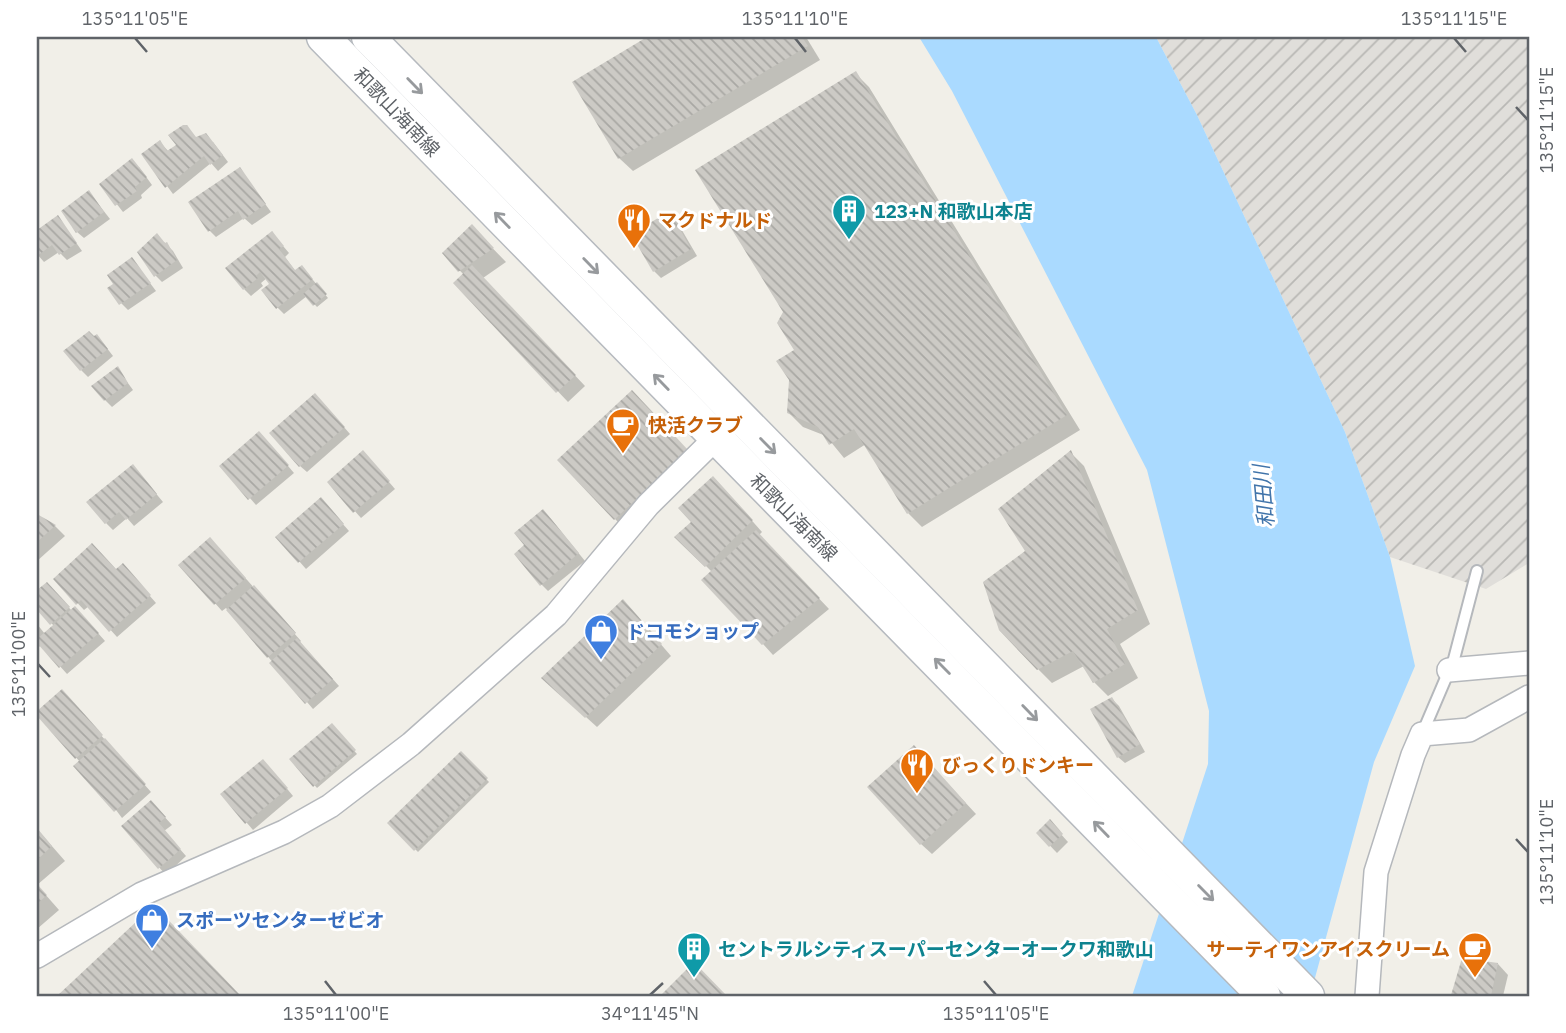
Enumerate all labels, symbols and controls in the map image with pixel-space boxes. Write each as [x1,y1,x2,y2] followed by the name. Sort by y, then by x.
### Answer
[82,7,188,30] text: 135°11'05"E
[742,7,848,30] text: 135°11'10"E
[1401,7,1507,30] text: 135°11'15"E
[349,63,445,161] street label: 和歌山海南線
[1535,67,1558,173] text: 135°11'15"E
[407,77,424,94] one-way arrow
[830,192,868,241] building icon: 123+N 和歌山本店
[874,199,1033,223] place label: 123+N 和歌山本店
[615,201,653,250] restaurant icon: マクドナルド
[658,208,772,232] place label: マクドナルド
[494,211,511,228] one-way arrow
[583,257,600,274] one-way arrow
[653,374,670,391] one-way arrow
[604,406,642,455] cafe icon: 快活クラブ
[648,413,743,437] place label: 快活クラブ
[759,437,776,454] one-way arrow
[1246,461,1280,529] water label: 和田川
[745,468,843,566] street label: 和歌山海南線
[7,611,30,717] text: 135°11'00"E
[582,612,620,661] shop icon: ドコモショップ
[626,619,759,643] place label: ドコモショップ
[934,657,951,674] one-way arrow
[1021,704,1038,721] one-way arrow
[898,746,936,795] restaurant icon: びっくりドンキー
[942,753,1094,777] place label: びっくりドンキー
[1535,799,1558,905] text: 135°11'10"E
[1092,821,1109,838] one-way arrow
[1197,885,1214,902] one-way arrow
[133,901,171,950] shop icon: スポーツセンターゼビオ
[176,908,385,932] place label: スポーツセンターゼビオ
[675,930,713,979] building icon: セントラルシティスーパーセンターオークワ和歌山
[1456,930,1494,979] cafe icon: サーティワンアイスクリーム
[718,937,1154,961] place label: セントラルシティスーパーセンターオークワ和歌山
[1206,937,1450,961] place label: サーティワンアイスクリーム
[283,1002,389,1025] text: 135°11'00"E
[601,1002,699,1025] text: 34°11'45"N
[943,1002,1049,1025] text: 135°11'05"E

